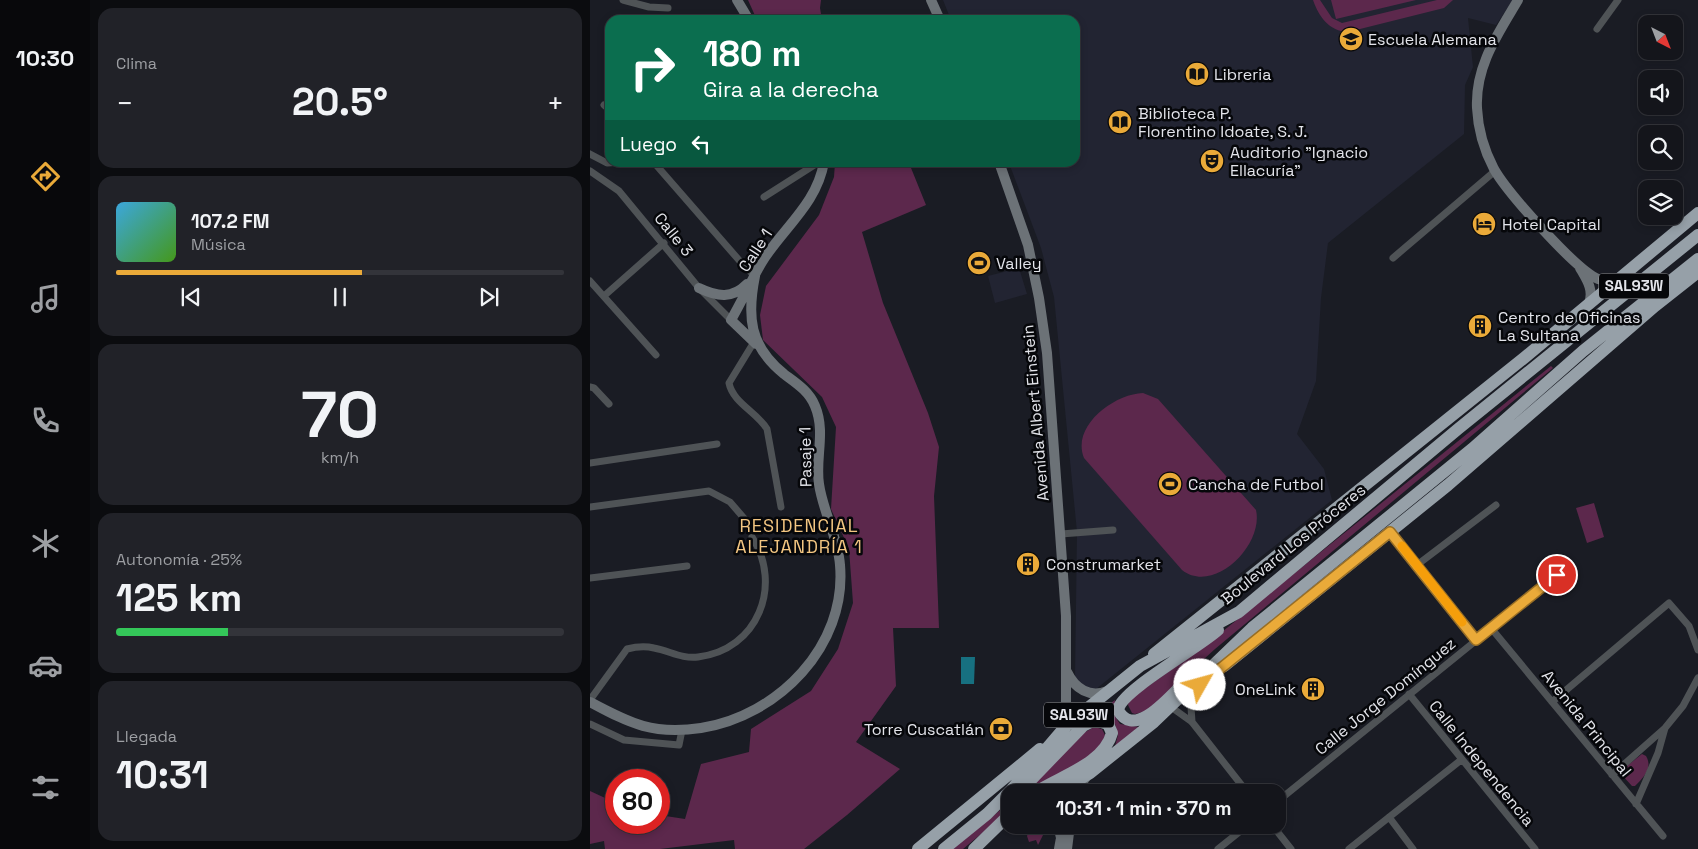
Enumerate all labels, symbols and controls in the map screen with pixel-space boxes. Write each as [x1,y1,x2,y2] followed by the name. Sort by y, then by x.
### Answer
[1638,15,1682,60] north arrow
[1638,15,1683,225] map controls
[1338,26,1364,52] school or university icon: Escuela Alemana
[1368,29,1497,50] place label: Escuela Alemana
[703,32,801,76] text: 180 m
[620,35,685,100] icon: right
[16,44,74,72] text: 10:30
[116,53,157,74] text: Clima
[1184,61,1210,87] library icon: Libreria
[1214,64,1271,85] place label: Libreria
[1638,70,1683,115] button: sound
[703,75,879,103] text: Gira a la derecha
[292,78,388,126] text: 20.5°
[116,85,133,121] text: −
[547,85,564,121] text: +
[1138,103,1307,142] place label: Biblioteca P. Florentino Idoate, S. J.
[1107,109,1133,135] library icon: Biblioteca P. Florentino Idoate, S. J.
[1638,125,1683,170] button: search
[687,130,715,158] icon: left
[620,132,677,157] text: Luego
[1230,142,1368,181] place label: Auditorio "Ignacio Ellacuría"
[1199,148,1225,174] theatre icon: Auditorio "Ignacio Ellacuría"
[28,159,63,194] icon: directions
[1638,180,1683,225] button: layers
[650,208,698,261] street label: Calle 3
[191,209,269,234] text: 107.2 FM
[1471,211,1497,237] hotel icon: Hotel Capital
[1502,214,1601,235] place label: Hotel Capital
[734,225,777,276] street label: Calle 1
[191,234,246,255] text: Música
[966,250,992,276] sports icon: Valley
[996,253,1042,274] place label: Valley
[1599,274,1669,298] road number: SAL93W
[28,281,63,316] icon: music
[177,283,205,311] icon: previous
[326,283,354,311] icon: pause
[475,283,503,311] icon: next
[1498,307,1641,346] place label: Centro de Oficinas La Sultana
[1467,313,1493,339] building icon: Centro de Oficinas La Sultana
[1017,324,1054,502] street label: Avenida Albert Einstein
[301,373,379,456] text: 70
[28,403,63,438] icon: phone
[794,427,817,487] street label: Pasaje 1
[321,447,359,468] text: km/h
[1157,471,1183,497] sports icon: Cancha de Futbol
[1188,474,1324,495] place label: Cancha de Futbol
[1217,480,1370,609] street label: Boulevard Los Próceres
[735,514,863,558] district label: RESIDENCIAL ALEJANDRÍA 1
[28,526,63,561] icon: climate
[116,549,242,570] text: Autonomía · 25%
[1015,551,1041,577] building icon: Construmarket
[1046,554,1161,575] place label: Construmarket
[1536,554,1578,596] pin
[1543,561,1571,589] icon: arrive
[116,574,242,622] text: 125 km
[1311,633,1460,760] street label: Calle Jorge Domínguez
[28,648,63,683] icon: car
[1173,658,1225,710] position arrow
[1537,666,1636,781] street label: Avenida Principal
[1300,676,1326,702] building icon: OneLink
[1235,679,1296,700] place label: OneLink
[1424,696,1539,831] street label: Calle Independencia
[1044,702,1114,728] road number: SAL93W
[988,716,1014,742] bank icon: Torre Cuscatlán
[864,719,984,740] place label: Torre Cuscatlán
[116,726,177,747] text: Llegada
[116,751,209,799] text: 10:31
[605,769,670,834] speed limit sign: 80
[28,770,63,805] icon: filters
[1056,796,1231,821] text: 10:31 · 1 min · 370 m

